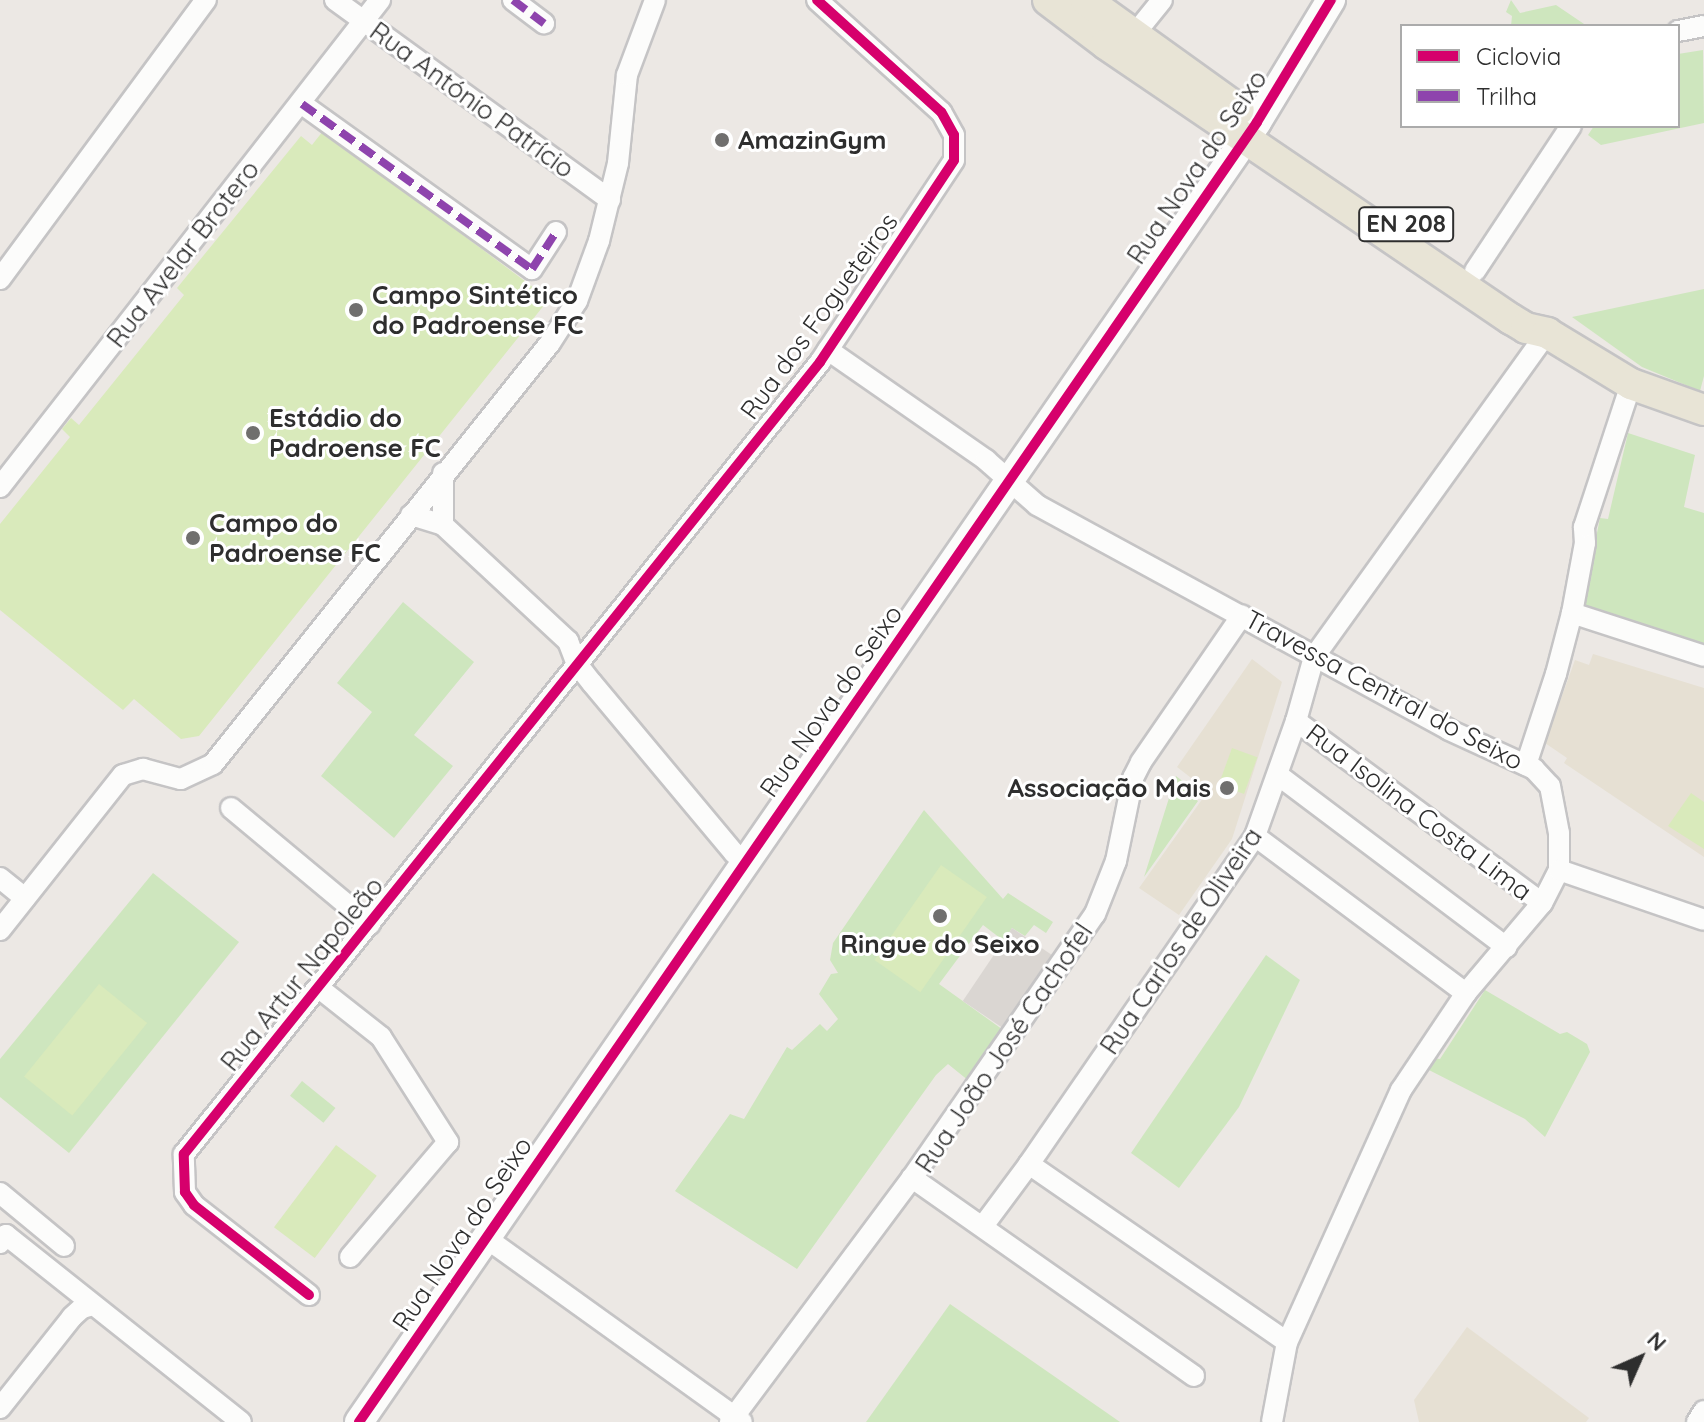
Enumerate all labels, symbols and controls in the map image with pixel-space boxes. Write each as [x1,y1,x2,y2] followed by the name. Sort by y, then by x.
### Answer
[364,15,580,185] street label: Rua António Patrício
[1400,24,1680,128] legend
[1476,41,1561,71] text: Ciclovia
[1121,64,1273,270] street label: Rua Nova do Seixo
[1476,81,1537,111] text: Trilha
[738,124,886,156] place label: AmazinGym
[713,131,731,149] marker: AmazinGym
[100,154,266,354] street label: Rua Avelar Brotero
[1358,204,1454,244] road number: EN 208
[734,207,904,425] street label: Rua dos Fogueteiros
[372,279,584,340] place label: Campo Sintético do Padroense FC
[347,301,365,319] marker: Campo Sintético do Padroense FC
[269,402,441,464] place label: Estádio do Padroense FC
[244,424,262,442] marker: Estádio do Padroense FC
[209,507,381,568] place label: Campo do Padroense FC
[184,529,202,547] marker: Campo do Padroense FC
[753,599,909,803] street label: Rua Nova do Seixo
[1240,603,1528,777] street label: Travessa Central do Seixo
[1300,717,1538,907] street label: Rua Isolina Costa Lima
[1007,772,1211,804] place label: Associação Mais
[1218,779,1236,797] marker: Associação Mais
[1094,822,1268,1060] street label: Rua Carlos de Oliveira
[214,871,390,1077] street label: Rua Artur Napoleão
[931,907,949,925] marker: Ringue do Seixo
[909,917,1099,1179] street label: Rua João José Cachofel
[840,928,1040,960] place label: Ringue do Seixo
[386,1131,538,1337] street label: Rua Nova do Seixo
[1600,1318,1680,1398] north arrow
[1641,1325,1673,1357] text: N

